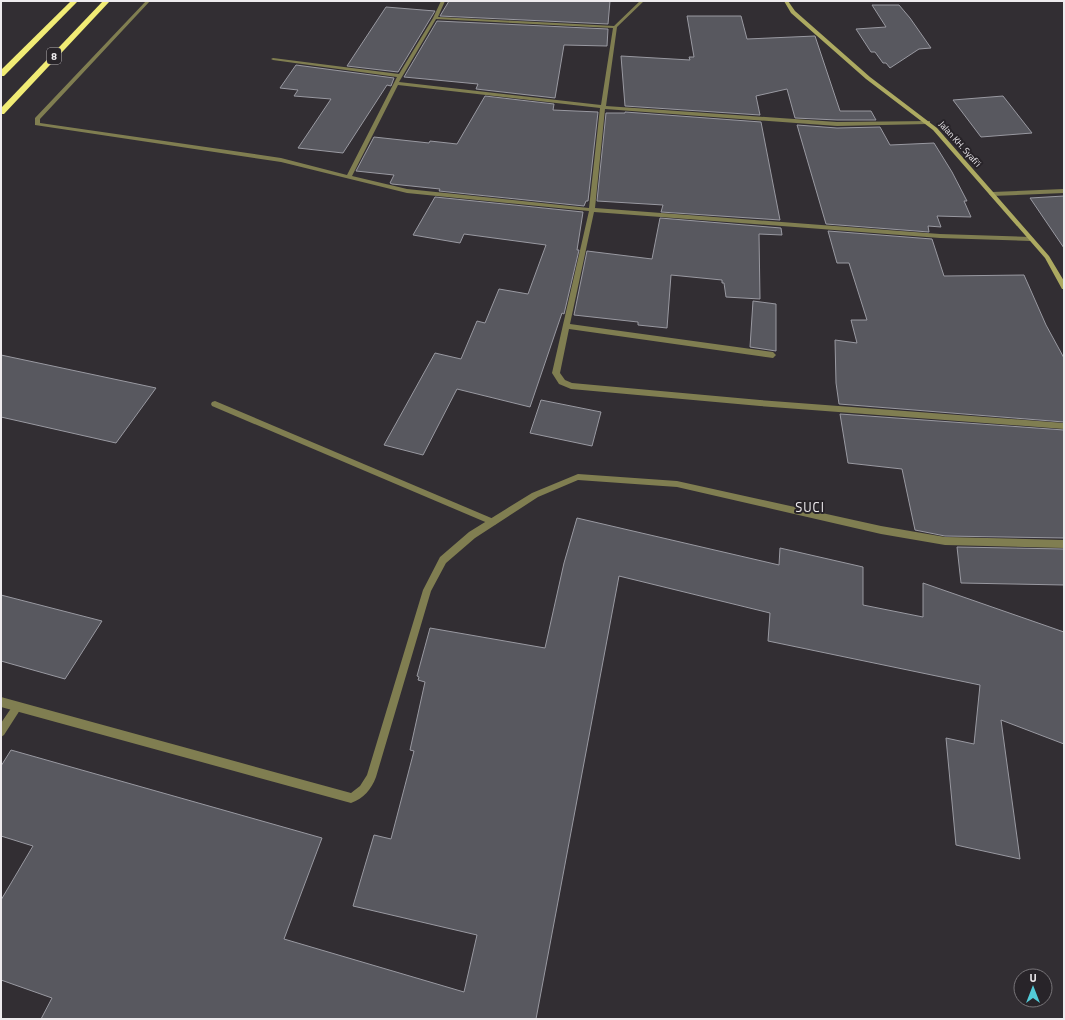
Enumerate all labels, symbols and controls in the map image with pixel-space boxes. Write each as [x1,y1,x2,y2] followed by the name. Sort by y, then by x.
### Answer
[47,48,61,64] road number: 8
[936,118,985,170] street label: Jalan KH. Syafi'i
[795,497,825,517] district label: SUCI
[1013,968,1053,1008] north arrow
[1029,970,1037,986] text: U

